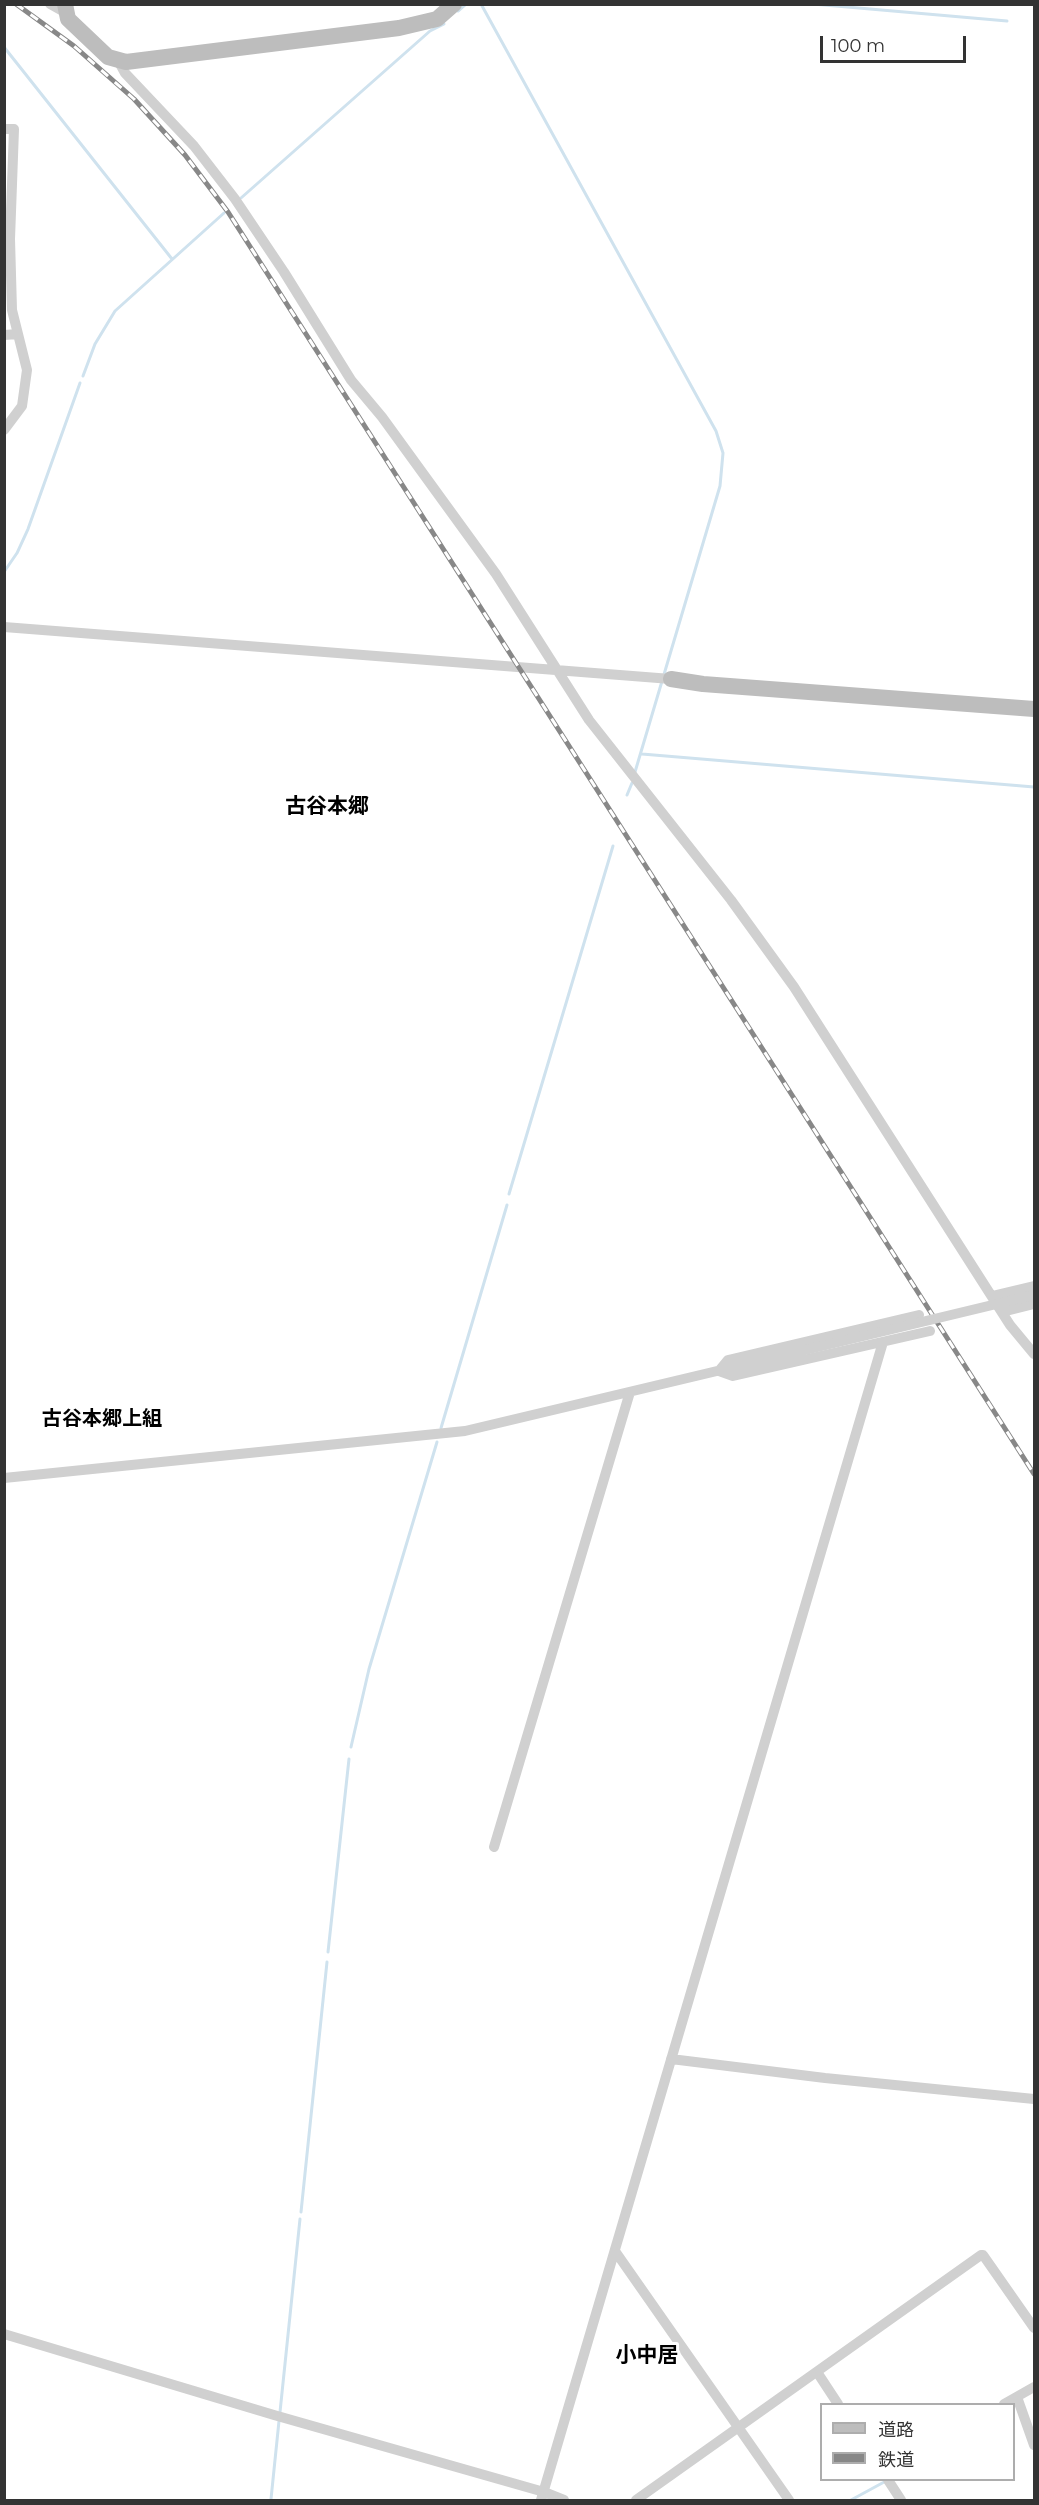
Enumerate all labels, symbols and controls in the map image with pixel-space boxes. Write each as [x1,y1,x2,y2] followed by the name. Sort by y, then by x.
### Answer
[823,24,968,62] scale bar
[831,35,885,57] text: 100 m
[285,794,369,820] district label: 古谷本郷
[42,1407,162,1431] district label: 古谷本郷上組
[616,2343,678,2369] district label: 小中居
[820,2403,1015,2481] legend
[878,2419,914,2441] text: 道路
[878,2449,914,2471] text: 鉄道

